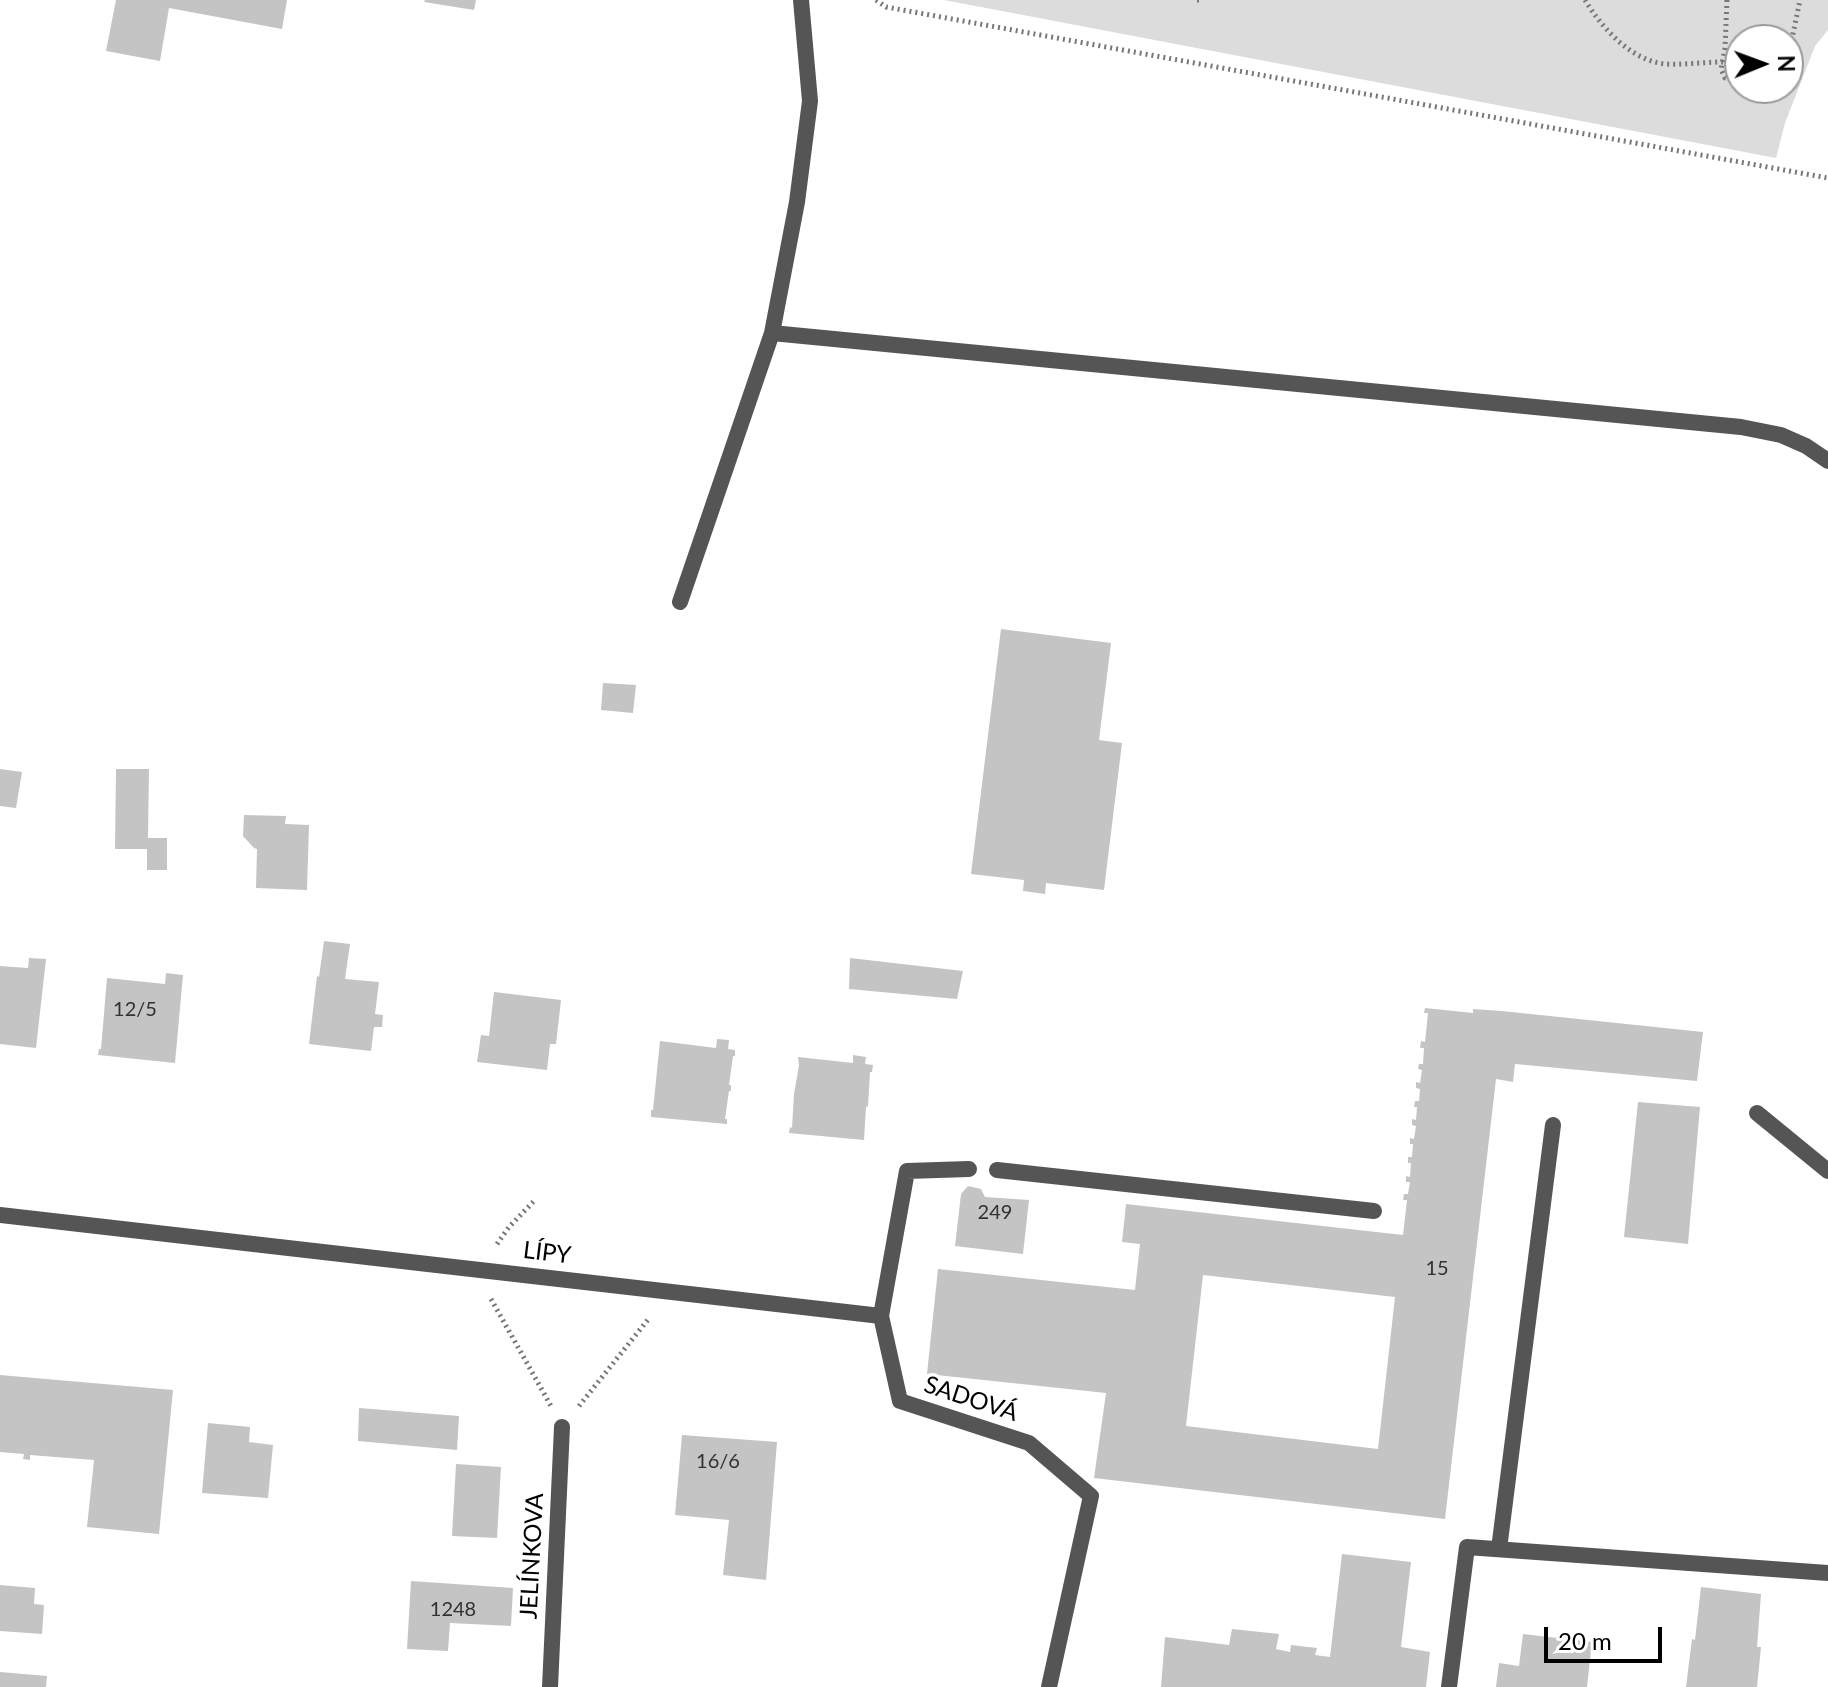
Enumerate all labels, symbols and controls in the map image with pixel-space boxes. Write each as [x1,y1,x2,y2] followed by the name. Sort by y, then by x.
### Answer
[1724,24,1804,104] north arrow
[1773,55,1800,72] text: N
[113,998,157,1022] house number: 12/5
[978,1201,1012,1225] house number: 249
[521,1236,573,1270] street label: LÍPY
[1425,1257,1449,1281] house number: 15
[920,1370,1022,1428] street label: SADOVÁ
[696,1450,740,1474] house number: 16/6
[514,1492,550,1620] street label: JELÍNKOVA
[430,1598,476,1622] house number: 1248
[1548,1611,1666,1661] scale bar
[1558,1626,1612,1655] text: 20 m

